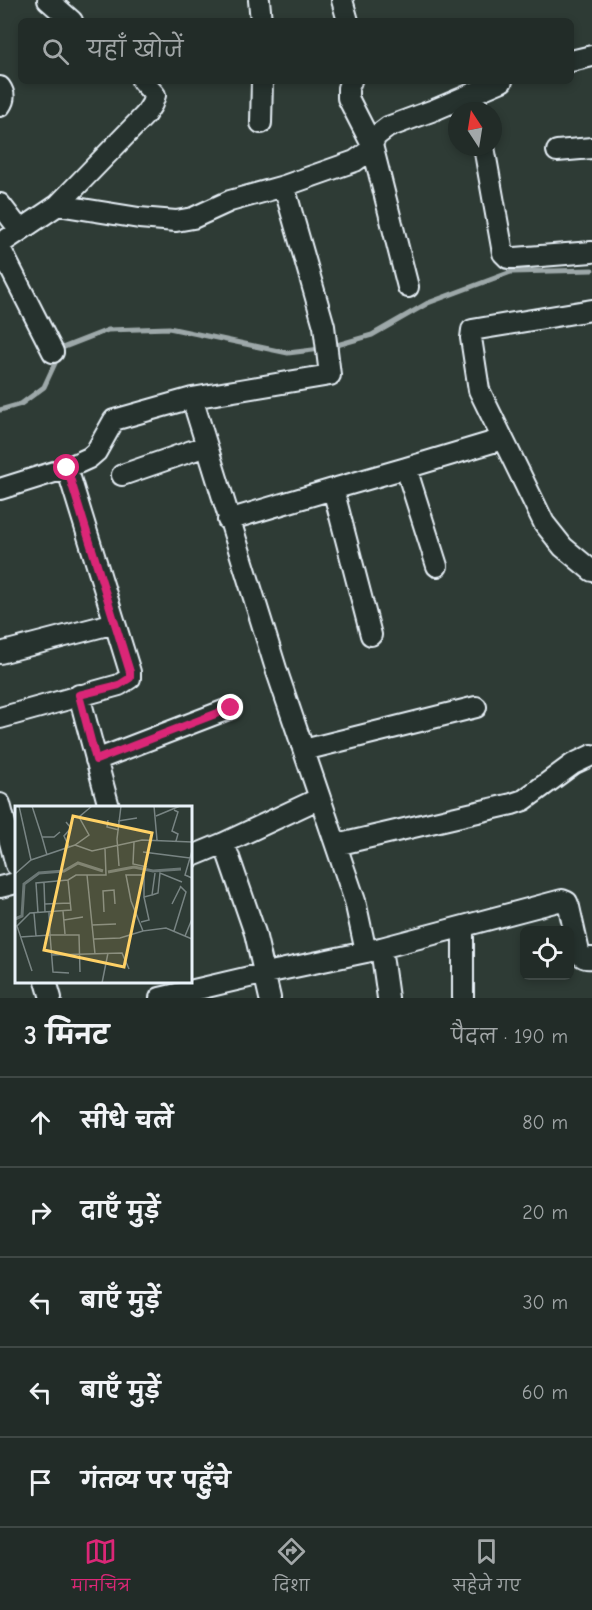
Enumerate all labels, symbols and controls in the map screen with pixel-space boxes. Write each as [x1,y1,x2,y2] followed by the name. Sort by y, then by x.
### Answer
[18,18,574,84] search box
[39,35,72,68] icon: search
[87,37,183,63] text: यहाँ खोजें
[448,102,502,156] north arrow
[53,454,79,480] route start
[217,694,243,720] route end
[15,806,192,983] inset map
[520,926,574,980] map controls
[520,926,574,980] button: locate
[24,1021,109,1051] text: 3 मिनट
[451,1025,568,1048] text: पैदल · 190 m
[24,1106,57,1139] icon: ahead
[81,1108,173,1134] text: सीधे चलें
[522,1111,568,1134] text: 80 m
[24,1196,57,1229] icon: right
[81,1198,160,1224] text: दाएँ मुड़ें
[522,1201,568,1224] text: 20 m
[24,1286,57,1319] icon: left
[81,1288,160,1314] text: बाएँ मुड़ें
[522,1291,568,1314] text: 30 m
[24,1376,57,1409] icon: left
[81,1378,160,1404] text: बाएँ मुड़ें
[522,1381,568,1404] text: 60 m
[24,1466,57,1499] icon: arrive
[81,1468,230,1494] text: गंतव्य पर पहुँचे
[72,1535,130,1603] tab: मानचित्र
[273,1535,310,1603] tab: दिशा
[453,1535,520,1603] tab: सहेजे गए

